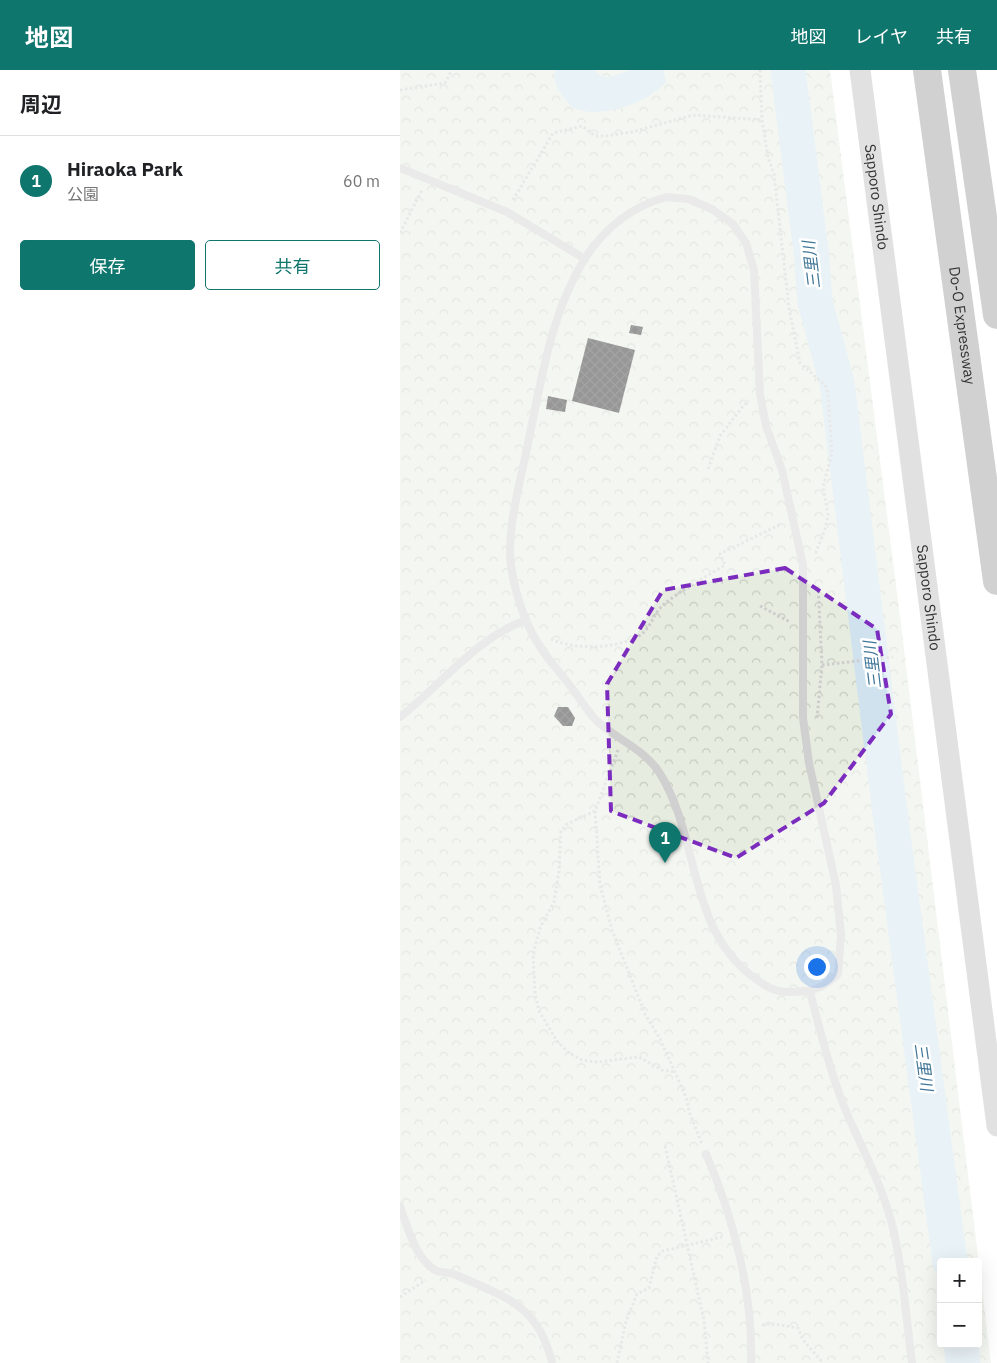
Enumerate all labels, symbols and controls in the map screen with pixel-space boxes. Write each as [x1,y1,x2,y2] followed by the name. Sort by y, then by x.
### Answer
[25,21,73,53] text: 地図
[791,25,827,48] text: 地図
[855,25,908,48] text: レイヤ
[936,25,972,48] text: 共有
[20,90,62,118] text: 周辺
[861,143,893,251] street label: Sapporo Shindo
[67,157,183,181] text: Hiraoka Park
[31,171,41,191] text: 1
[343,171,380,191] text: 60 m
[67,184,99,204] text: 公園
[798,238,824,290] water label: 三里川
[20,240,195,290] button: 保存
[205,240,380,290] button: 共有
[945,265,980,386] street label: Do-O Expressway
[913,543,945,652] street label: Sapporo Shindo
[859,638,885,690] water label: 三里川
[649,822,681,863] pin: 1
[804,954,830,980] your location
[911,1042,938,1094] water label: 三里川
[937,1258,982,1348] map controls
[937,1258,982,1303] button: +
[937,1303,982,1348] button: −

